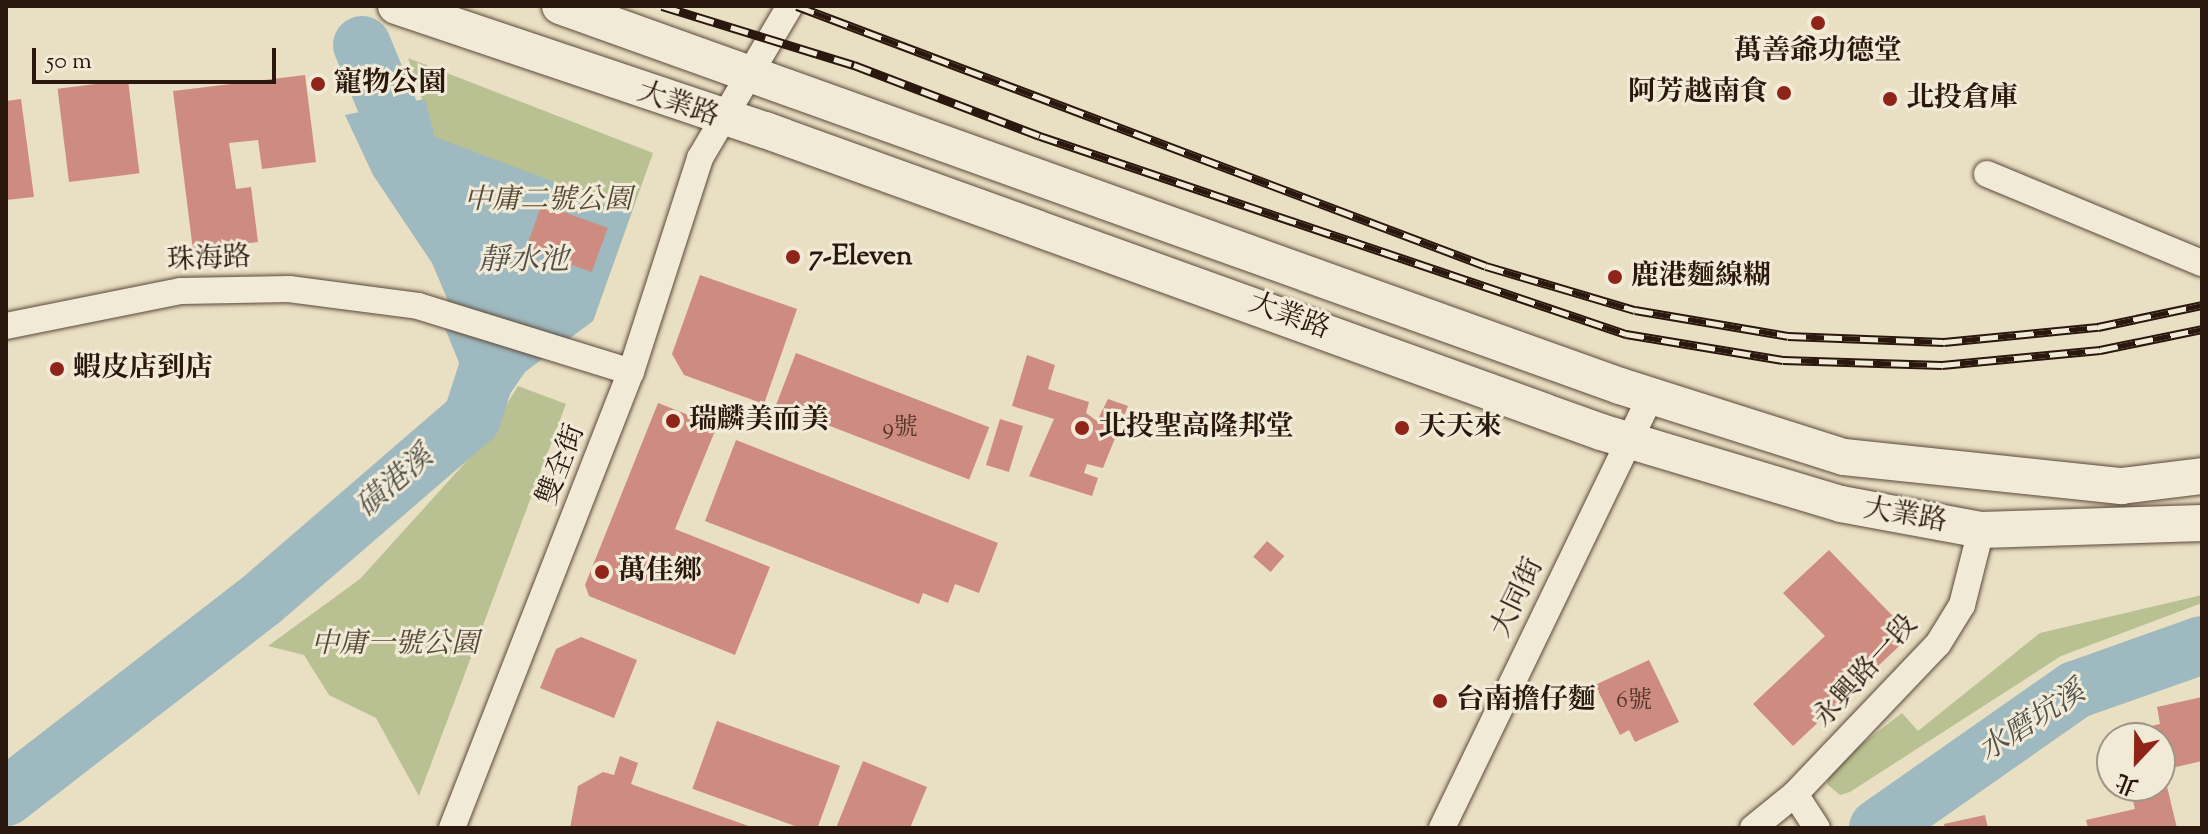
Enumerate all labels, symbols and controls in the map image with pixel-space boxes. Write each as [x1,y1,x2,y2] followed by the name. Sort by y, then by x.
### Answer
[1809,14,1827,32] marker: 萬善爺功德堂
[36,32,280,82] scale bar
[1734,35,1902,69] place label: 萬善爺功德堂
[46,45,92,79] text: 50 m
[334,67,446,101] place label: 寵物公園
[309,75,327,93] marker: 寵物公園
[633,75,723,135] street label: 大業路
[1628,76,1768,110] place label: 阿芳越南食
[1906,82,2018,116] place label: 北投倉庫
[1775,84,1793,102] marker: 阿芳越南食
[1881,90,1899,108] marker: 北投倉庫
[464,184,632,218] park label: 中庸二號公園
[809,240,913,274] place label: 7-Eleven
[166,241,252,279] street label: 珠海路
[479,244,569,280] water label: 靜水池
[784,248,802,266] marker: 7-Eleven
[1631,260,1771,294] place label: 鹿港麵線糊
[1606,268,1624,286] marker: 鹿港麵線糊
[1244,287,1334,347] street label: 大業路
[73,352,213,386] place label: 蝦皮店到店
[48,360,66,378] marker: 蝦皮店到店
[689,404,829,438] place label: 瑞麟美而美
[1098,411,1294,445] place label: 北投聖高隆邦堂
[1418,411,1502,445] place label: 天天來
[664,412,682,430] marker: 瑞麟美而美
[882,415,918,443] house number: 9號
[1073,419,1091,437] marker: 北投聖高隆邦堂
[1393,419,1411,437] marker: 天天來
[531,420,593,510] street label: 雙全街
[350,440,442,526] water label: 磺港溪
[1861,492,1949,540] street label: 大業路
[1484,553,1552,643] street label: 大同街
[618,555,702,589] place label: 萬佳鄉
[593,563,611,581] marker: 萬佳鄉
[1807,609,1925,735] street label: 永興路一段
[311,628,479,662] park label: 中庸一號公園
[1973,675,2093,771] water label: 水磨坑溪
[1456,684,1596,718] place label: 台南擔仔麵
[1616,688,1652,716] house number: 6號
[1431,692,1449,710] marker: 台南擔仔麵
[2096,722,2176,802] north arrow
[2112,763,2144,801] text: 北

